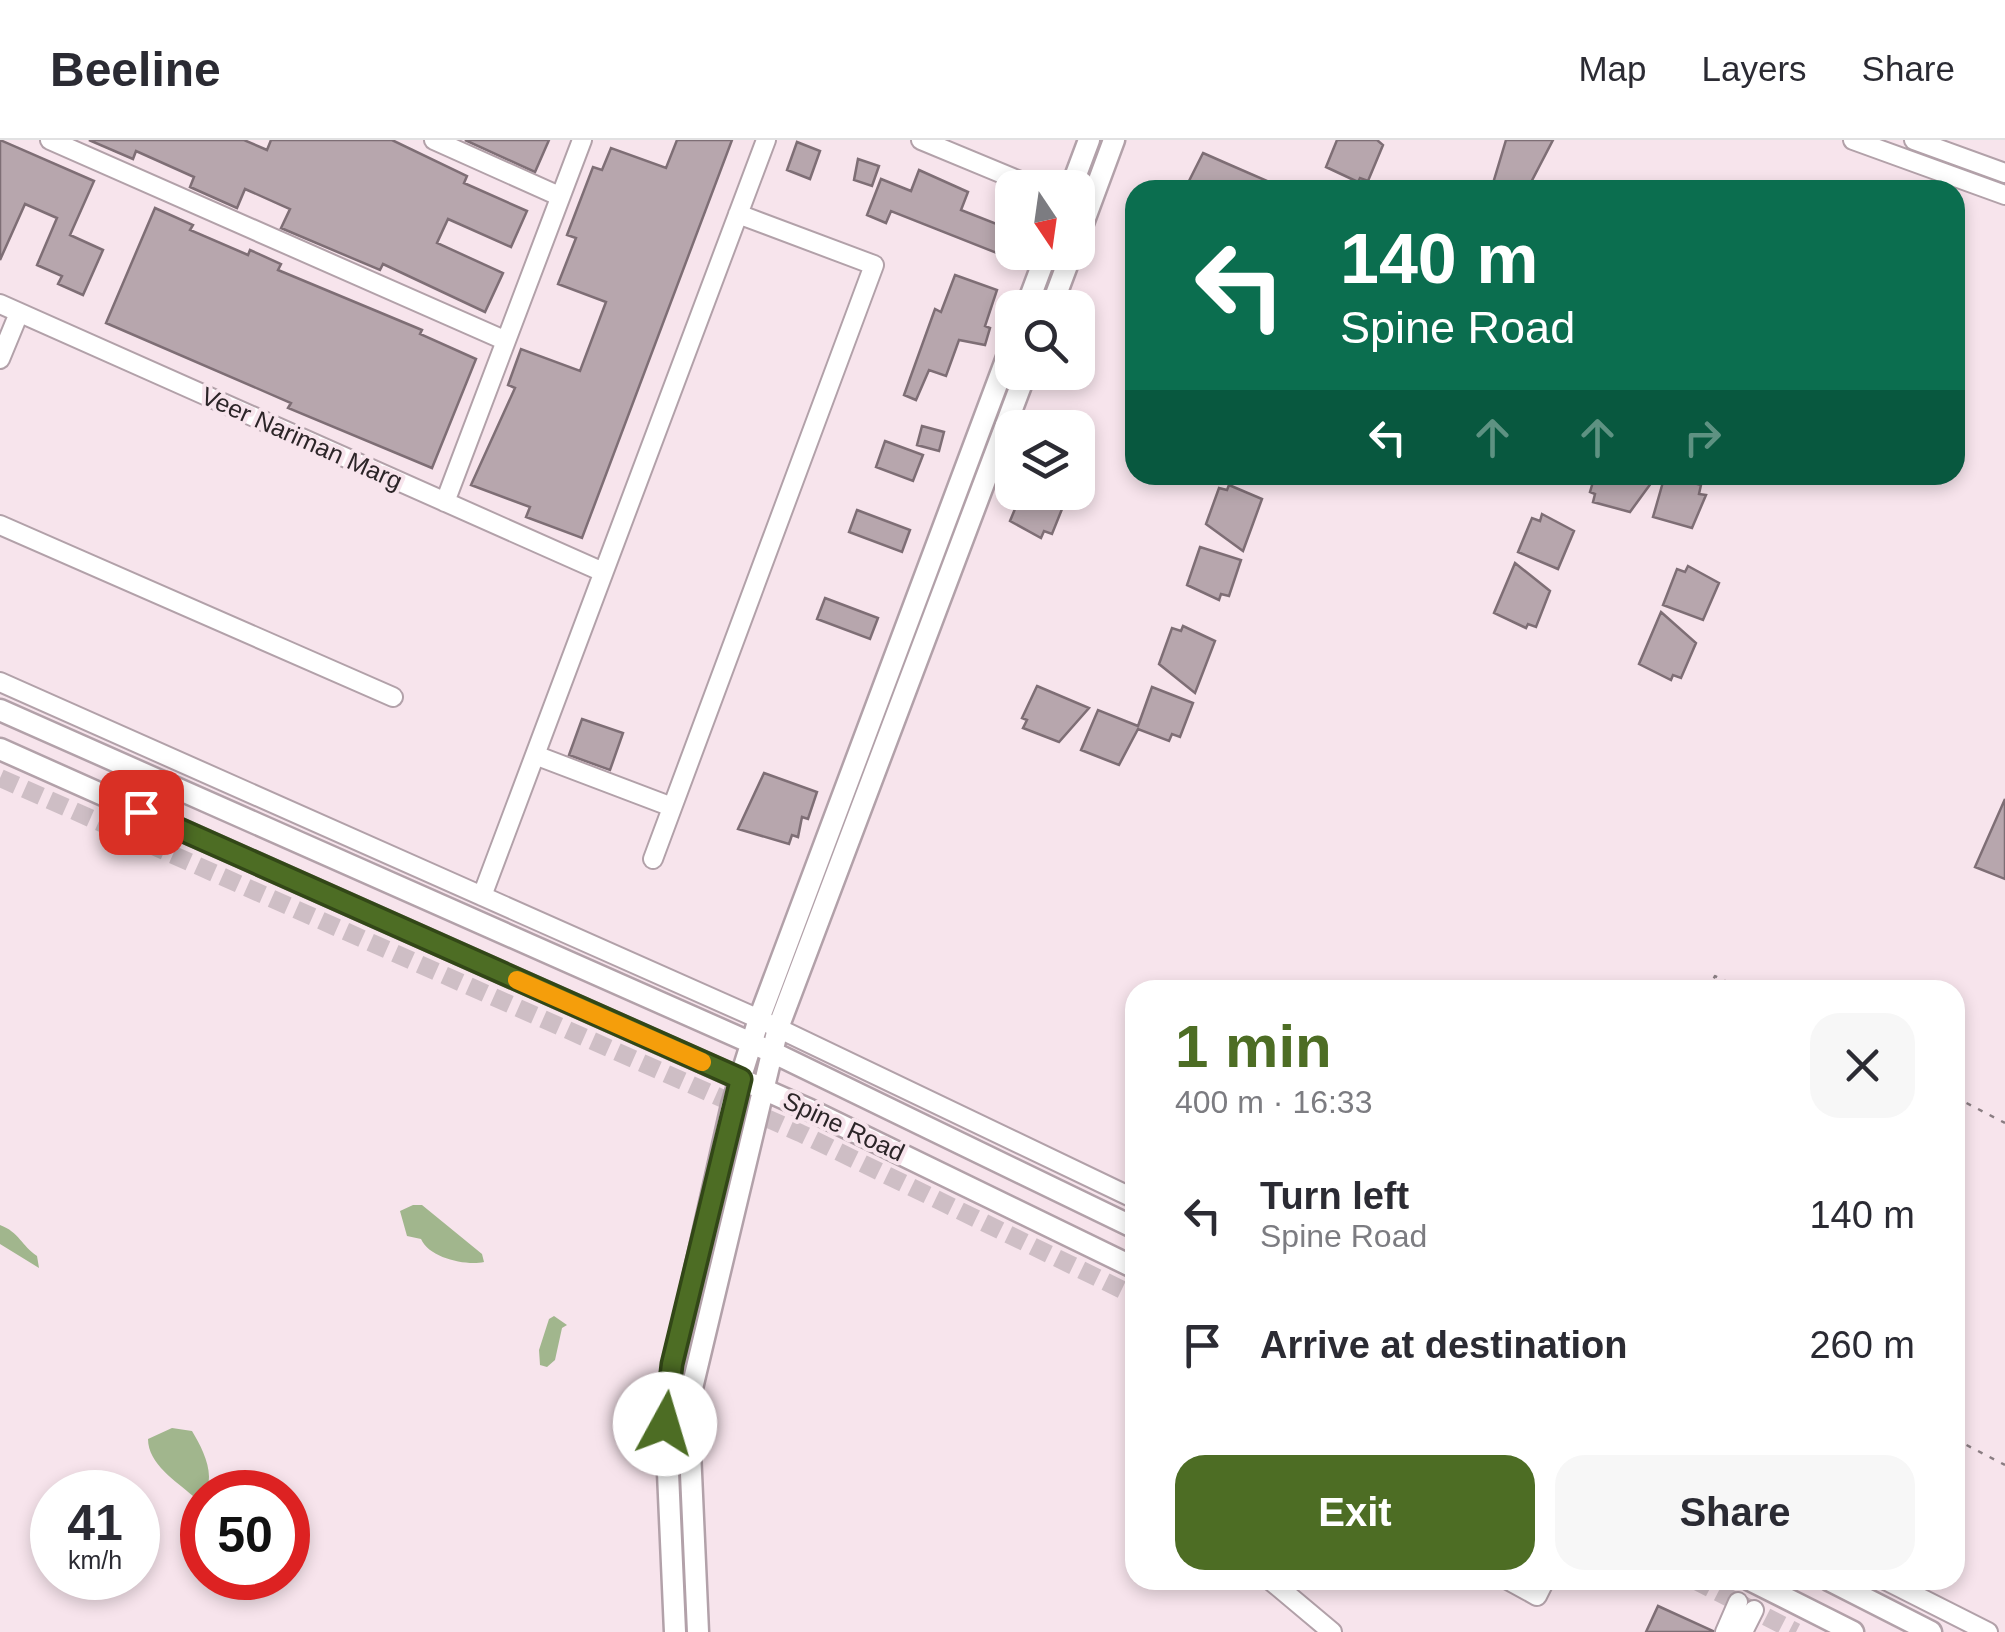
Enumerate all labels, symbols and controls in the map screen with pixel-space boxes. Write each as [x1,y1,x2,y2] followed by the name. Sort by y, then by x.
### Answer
[50,43,221,96] text: Beeline
[1578,49,1647,88] text: Map
[1702,49,1807,88] text: Layers
[1862,49,1955,88] text: Share
[995,170,1095,270] north arrow
[995,170,1095,510] map controls
[1175,220,1305,350] icon: left
[1340,220,1538,298] text: 140 m
[995,290,1095,390] button: search
[1340,302,1575,353] text: Spine Road
[197,381,407,495] street label: Veer Nariman Marg
[995,410,1095,510] button: layers
[1360,410,1415,465] icon: left
[1465,410,1520,465] icon: ahead
[1570,410,1625,465] icon: ahead
[1675,410,1730,465] icon: right
[99,770,184,855] pin
[114,785,169,840] icon: arrive
[1175,1013,1332,1080] text: 1 min
[1810,1013,1915,1118] button: close
[1175,1084,1372,1120] text: 400 m · 16:33
[779,1086,909,1166] street label: Spine Road
[1260,1175,1409,1217] text: Turn left
[1175,1188,1230,1243] icon: left
[1809,1194,1915,1236] text: 140 m
[1260,1218,1427,1254] text: Spine Road
[1175,1318,1230,1373] icon: arrive
[1260,1324,1627,1366] text: Arrive at destination
[1809,1324,1915,1366] text: 260 m
[613,1372,717,1476] position arrow
[1175,1455,1535,1570] button: Exit
[1555,1455,1915,1570] button: Share
[180,1470,310,1600] speed limit sign: 50
[67,1495,123,1551] text: 41
[68,1546,122,1574] text: km/h

